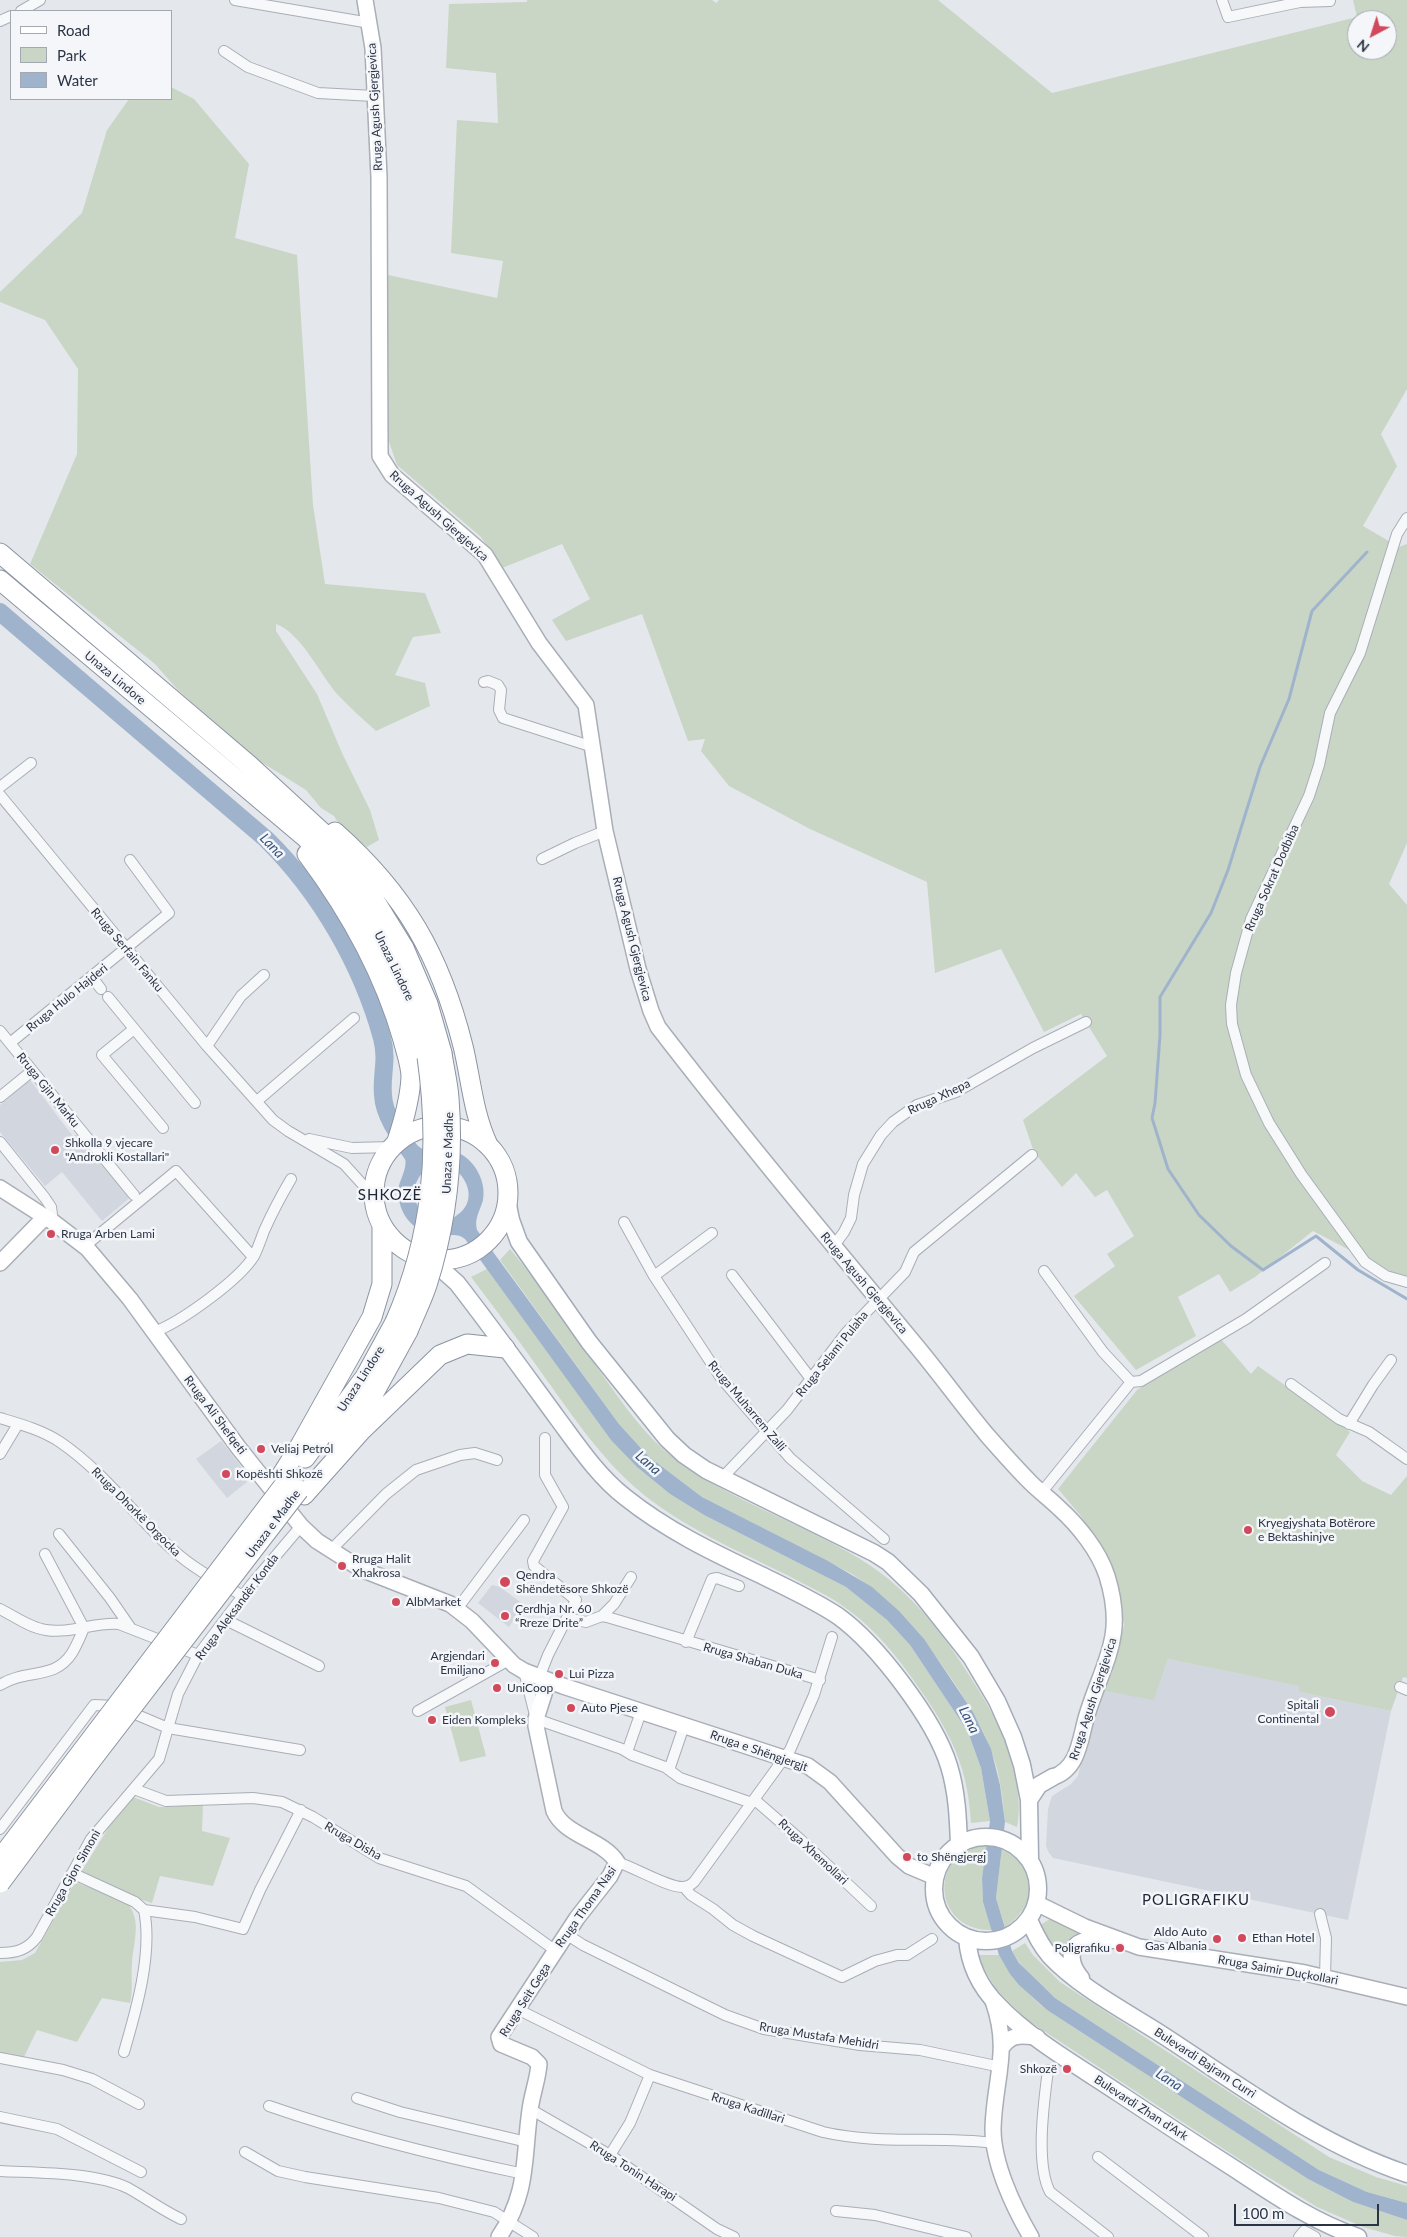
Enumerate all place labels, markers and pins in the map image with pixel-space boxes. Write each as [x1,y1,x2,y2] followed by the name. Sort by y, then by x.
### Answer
[65,1136,169,1164] place label: Shkolla 9 vjecare "Androkli Kostallari"
[49,1144,61,1156] marker: Shkolla 9 vjecare "Androkli Kostallari"
[61,1227,155,1241] place label: Rruga Arben Lami
[45,1228,57,1240] marker: Rruga Arben Lami
[271,1442,333,1456] place label: Veliaj Petrol
[255,1443,267,1455] marker: Veliaj Petrol
[236,1467,323,1481] place label: Kopështi Shkozë
[220,1468,232,1480] marker: Kopështi Shkozë
[1258,1516,1375,1544] place label: Kryegjyshata Botërore e Bektashinjve
[1242,1524,1254,1536] marker: Kryegjyshata Botërore e Bektashinjve
[352,1552,411,1580] place label: Rruga Halit Xhakrosa
[336,1560,348,1572] marker: Rruga Halit Xhakrosa
[516,1568,628,1596] place label: Qendra Shëndetësore Shkozë
[498,1575,512,1589] marker: Qendra Shëndetësore Shkozë
[406,1595,461,1609] place label: AlbMarket
[390,1596,402,1608] marker: AlbMarket
[515,1602,591,1630] place label: Çerdhja Nr. 60 “Rreze Drite”
[499,1610,511,1622] marker: Çerdhja Nr. 60 “Rreze Drite”
[431,1649,485,1677] place label: Argjendari Emiljano
[489,1657,501,1669] marker: Argjendari Emiljano
[569,1667,614,1681] place label: Lui Pizza
[553,1668,565,1680] marker: Lui Pizza
[507,1681,553,1695] place label: UniCoop
[491,1682,503,1694] marker: UniCoop
[1258,1698,1319,1726] place label: Spitali Continental
[581,1701,638,1715] place label: Auto Pjese
[565,1702,577,1714] marker: Auto Pjese
[1323,1705,1337,1719] marker: Spitali Continental
[442,1713,526,1727] place label: Eiden Kompleks
[426,1714,438,1726] marker: Eiden Kompleks
[917,1850,986,1864] place label: to Shëngjergj
[901,1851,913,1863] marker: to Shëngjergj
[1145,1925,1207,1953] place label: Aldo Auto Gas Albania
[1252,1931,1315,1945] place label: Ethan Hotel
[1236,1932,1248,1944] marker: Ethan Hotel
[1211,1933,1223,1945] marker: Aldo Auto Gas Albania
[1055,1941,1110,1955] place label: Poligrafiku
[1114,1942,1126,1954] marker: Poligrafiku
[1020,2062,1057,2076] place label: Shkozë
[1061,2063,1073,2075] marker: Shkozë

